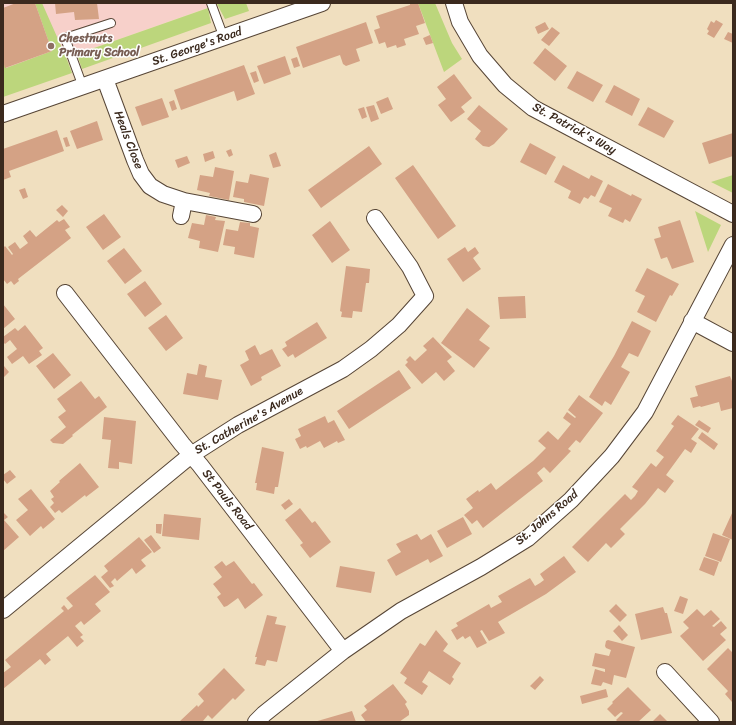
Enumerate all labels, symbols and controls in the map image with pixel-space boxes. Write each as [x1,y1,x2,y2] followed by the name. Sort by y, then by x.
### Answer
[150,25,244,69] street label: St. George's Road
[59,32,139,60] place label: Chestnuts Primary School
[46,41,56,51] marker: Chestnuts Primary School
[530,100,618,158] street label: St. Patrick's Way
[110,109,146,171] street label: Heals Close
[192,384,306,458] street label: St. Catherine's Avenue
[199,467,255,533] street label: St Pauls Road
[513,487,581,549] street label: St. Johns Road

